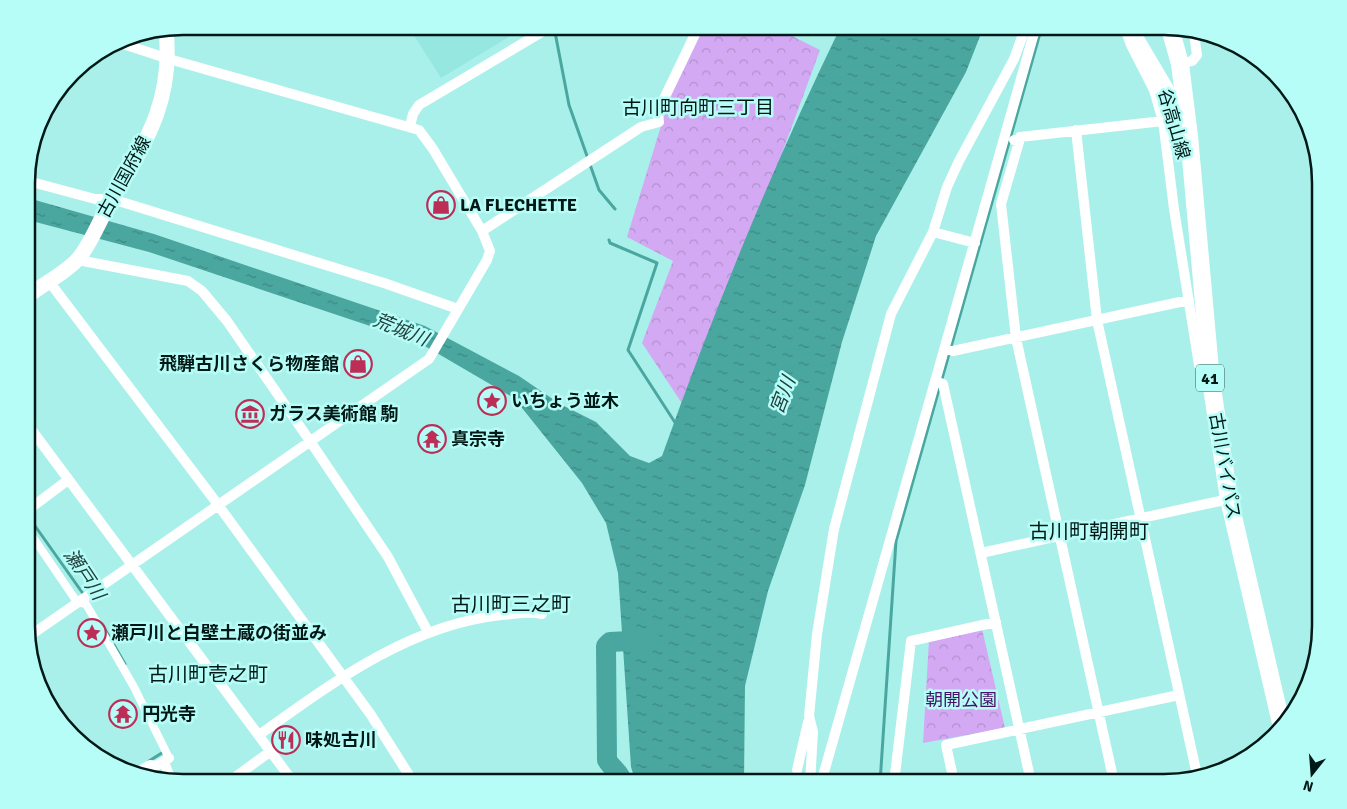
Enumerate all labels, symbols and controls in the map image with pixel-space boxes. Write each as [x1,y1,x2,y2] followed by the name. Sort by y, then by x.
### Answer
[1154,86,1194,162] street label: 谷高山線
[622,96,774,120] district label: 古川町向町三丁目
[93,132,155,222] street label: 古川国府線
[426,190,456,220] shop icon: LA FLECHETTE
[460,194,577,216] place label: LA FLECHETTE
[370,308,433,352] water label: 荒城川
[343,349,373,379] shop icon: 飛騨古川さくら物産館
[159,353,339,375] place label: 飛騨古川さくら物産館
[1196,364,1224,392] road number: 41
[765,371,802,417] water label: 宮川
[477,386,507,416] place icon: いちょう並木
[511,390,619,412] place label: いちょう並木
[235,399,265,429] museum icon: ガラス美術館 駒
[269,403,399,425] place label: ガラス美術館 駒
[1205,411,1245,521] street label: 古川バイパス
[417,424,447,454] temple icon: 真宗寺
[451,428,505,450] place label: 真宗寺
[1029,519,1149,544] district label: 古川町朝開町
[58,544,111,607] water label: 瀬戸川
[451,592,571,617] district label: 古川町三之町
[77,618,107,648] place icon: 瀬戸川と白壁土蔵の街並み
[111,622,327,644] place label: 瀬戸川と白壁土蔵の街並み
[148,662,268,687] district label: 古川町壱之町
[925,689,997,711] park label: 朝開公園
[108,699,138,729] temple icon: 円光寺
[142,703,196,725] place label: 円光寺
[271,725,301,755] restaurant icon: 味処古川
[305,729,377,751] place label: 味処古川
[1287,749,1337,799] north arrow
[1301,776,1315,796] text: N

